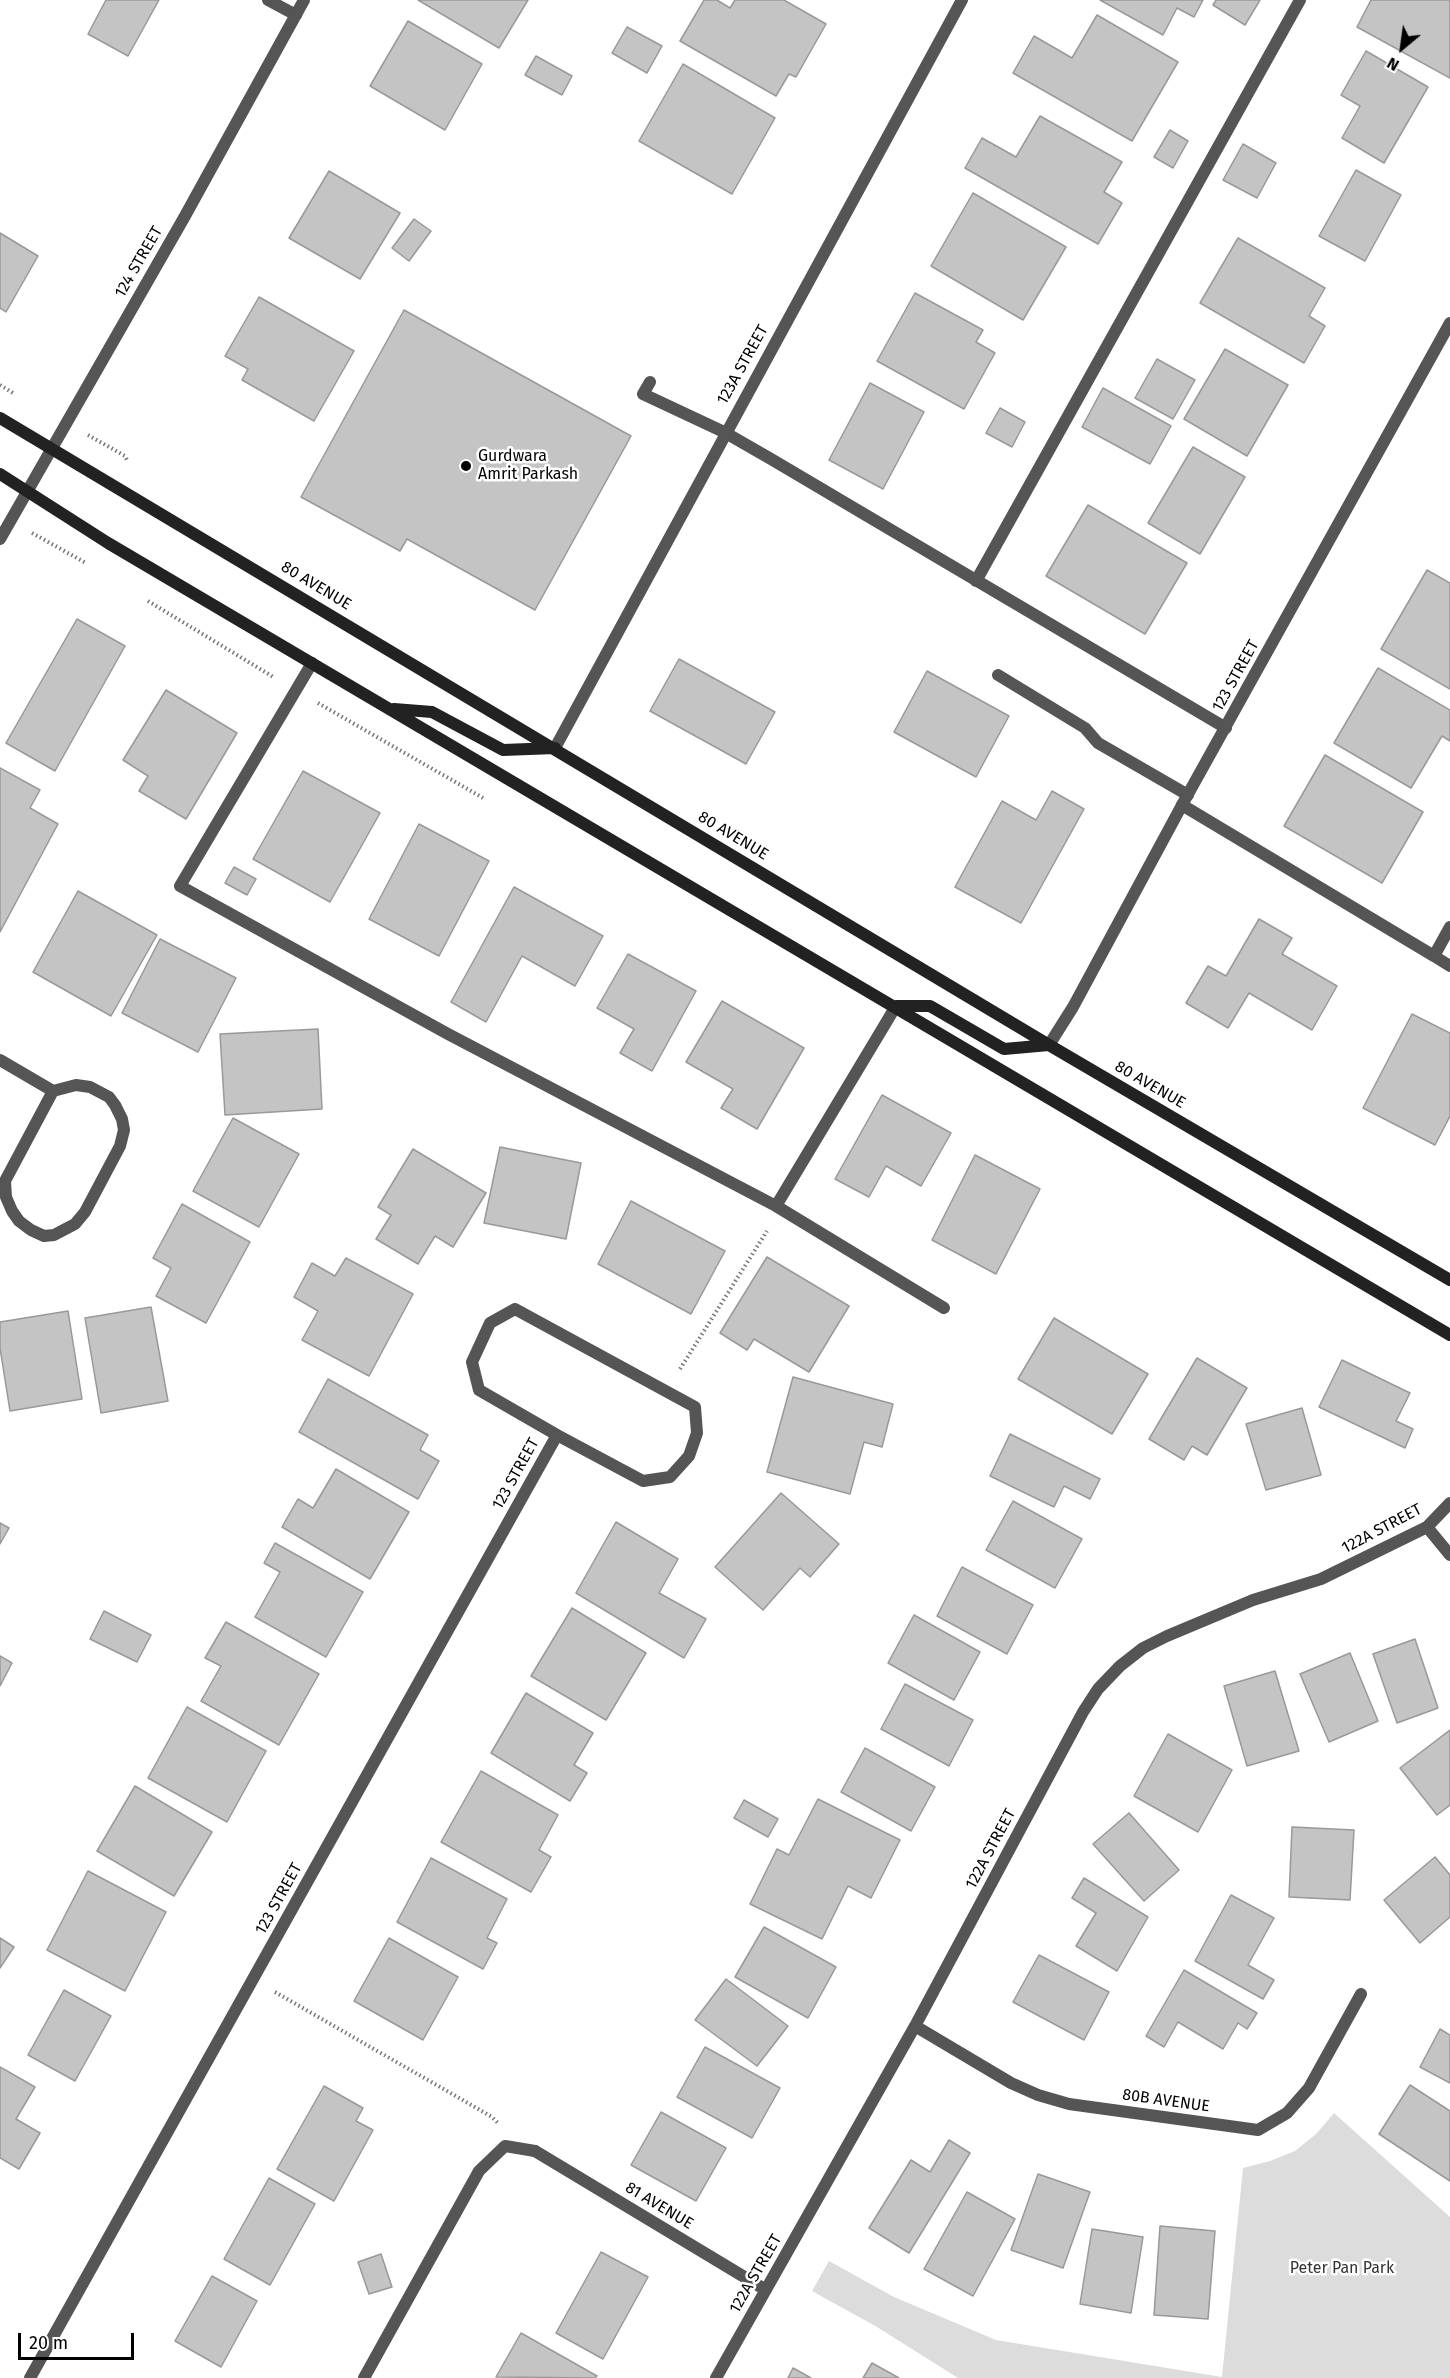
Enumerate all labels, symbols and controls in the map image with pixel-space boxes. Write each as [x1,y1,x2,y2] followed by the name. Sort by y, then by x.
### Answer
[1372,18,1432,78] north arrow
[1384,53,1402,75] text: N
[111,223,167,301] street label: 124 STREET
[713,322,773,408] street label: 123A STREET
[478,447,578,485] place label: Gurdwara Amrit Parkash
[459,459,473,473] marker: Gurdwara Amrit Parkash
[277,558,355,614] street label: 80 AVENUE
[1209,637,1263,715] street label: 123 STREET
[694,808,772,864] street label: 80 AVENUE
[1111,1057,1189,1113] street label: 80 AVENUE
[489,1435,543,1513] street label: 123 STREET
[1339,1500,1425,1558] street label: 122A STREET
[962,1806,1020,1892] street label: 122A STREET
[252,1860,306,1938] street label: 123 STREET
[1121,2085,1211,2117] street label: 80B AVENUE
[621,2178,697,2234] street label: 81 AVENUE
[726,2231,786,2317] street label: 122A STREET
[1290,2259,1394,2279] park label: Peter Pan Park
[21,2321,136,2359] scale bar
[29,2332,68,2354] text: 20 m

